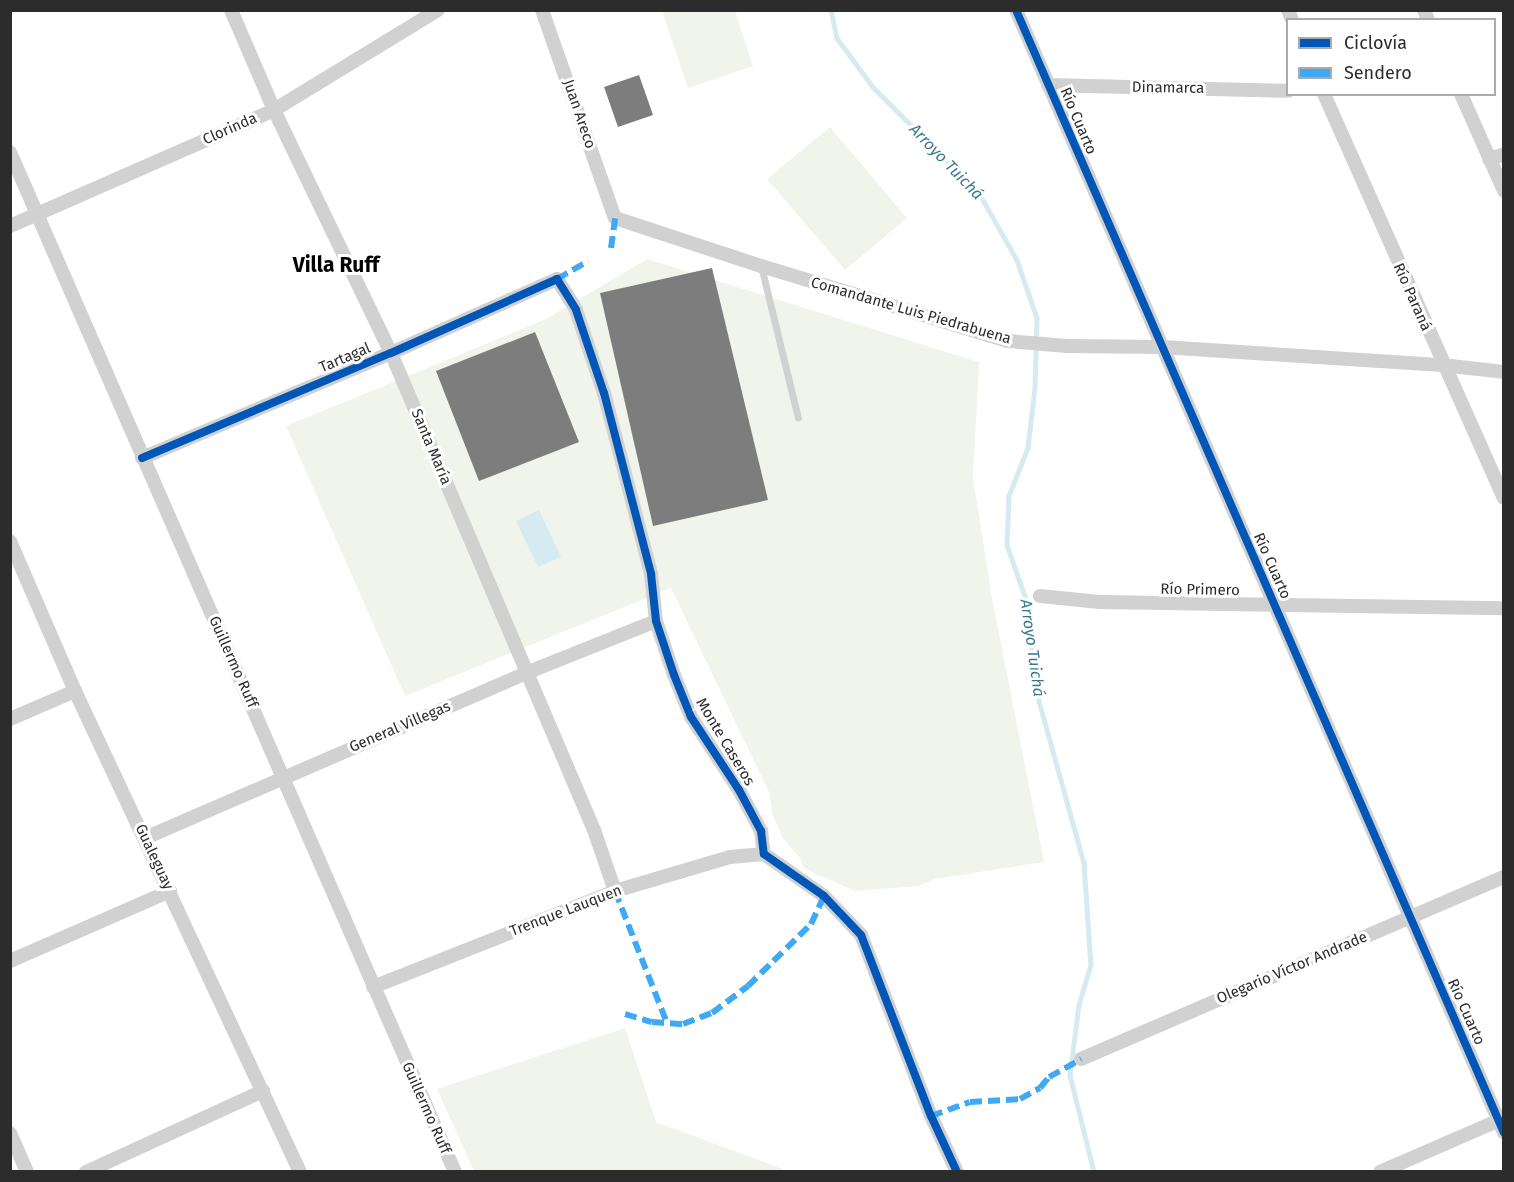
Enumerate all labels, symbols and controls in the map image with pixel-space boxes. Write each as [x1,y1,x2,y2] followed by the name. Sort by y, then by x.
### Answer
[1286,18,1496,96] legend
[1344,32,1407,54] text: Ciclovía
[1344,62,1412,84] text: Sendero
[559,77,599,151] street label: Juan Areco
[1132,78,1204,98] street label: Dinamarca
[1056,85,1100,157] street label: Río Cuarto
[200,109,260,149] street label: Clorinda
[905,120,987,204] water label: Arroyo Tuichá
[293,252,379,278] district label: Villa Ruff
[1389,260,1435,334] street label: Río Paraná
[809,274,1013,348] street label: Comandante Luis Piedrabuena
[317,339,373,377] street label: Tartagal
[407,406,455,488] street label: Santa María
[1249,530,1295,602] street label: Río Cuarto
[1160,580,1240,600] street label: Río Primero
[1016,598,1048,698] water label: Arroyo Tuichá
[205,613,261,711] street label: Guillermo Ruff
[692,695,758,789] street label: Monte Caseros
[347,698,453,756] street label: General Villegas
[131,821,177,893] street label: Gualeguay
[508,881,624,941] street label: Trenque Lauquen
[1214,928,1370,1008] street label: Olegario Víctor Andrade
[1443,976,1489,1048] street label: Río Cuarto
[398,1059,454,1157] street label: Guillermo Ruff

